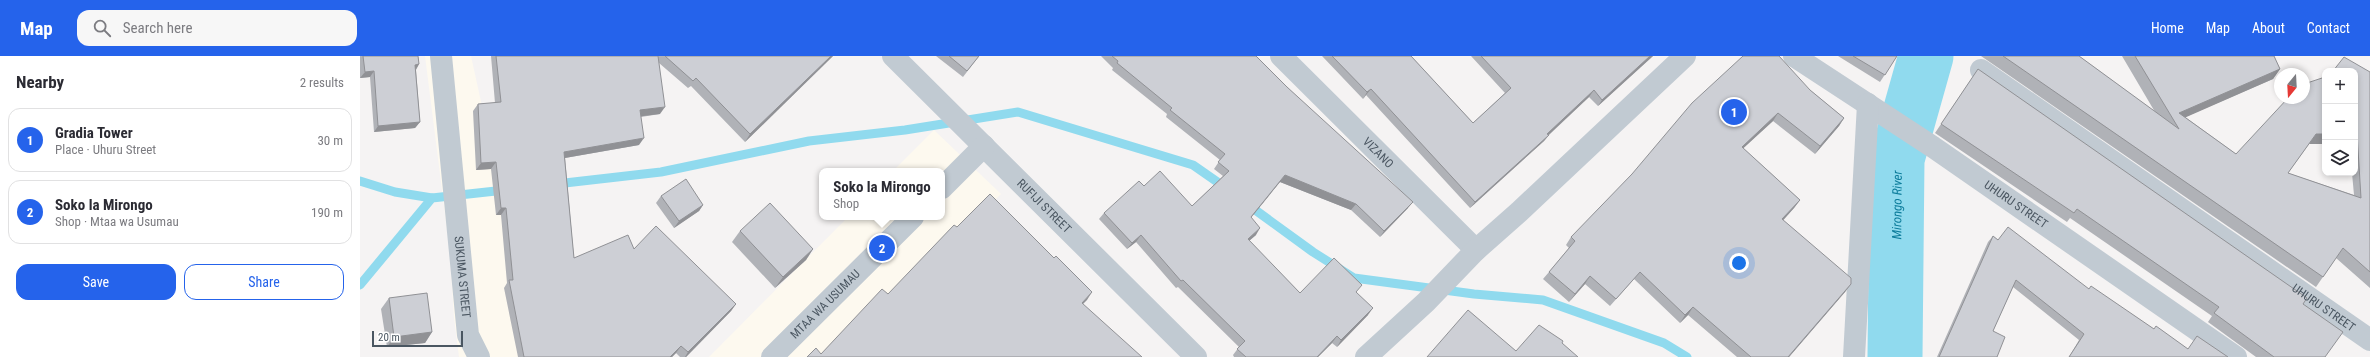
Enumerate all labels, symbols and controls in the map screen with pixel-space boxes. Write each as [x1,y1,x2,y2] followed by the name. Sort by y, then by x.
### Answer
[77,10,357,46] search box
[20,17,53,40] text: Map
[91,17,113,39] icon: search
[123,19,193,37] text: Search here
[2151,20,2184,36] text: Home
[2206,20,2230,36] text: Map
[2252,20,2285,36] text: About
[2307,20,2350,36] text: Contact
[2274,68,2310,104] north arrow
[2322,68,2358,176] map controls
[2322,68,2358,104] button: +
[16,72,64,92] text: Nearby
[300,75,344,90] text: 2 results
[1721,97,1747,127] pin: 1
[2322,104,2358,140] button: −
[55,124,133,142] text: Gradia Tower
[27,133,33,148] text: 1
[317,133,343,148] text: 30 m
[1360,134,1396,171] street label: VIZANO
[2322,140,2358,176] button: layers
[55,142,156,157] text: Place · Uhuru Street
[819,168,945,220] popup
[1889,169,1904,240] water label: Mirongo River
[1014,176,1074,236] street label: RUFIJI STREET
[833,178,931,196] text: Soko la Mirongo
[1981,178,2050,231] street label: UHURU STREET
[55,196,153,214] text: Soko la Mirongo
[833,196,859,211] text: Shop
[27,205,33,220] text: 2
[311,205,343,220] text: 190 m
[55,214,179,229] text: Shop · Mtaa wa Usumau
[869,233,895,263] pin: 2
[451,235,473,319] street label: SUKUMA STREET
[1729,253,1749,273] your location
[16,264,176,300] button: Save
[184,264,344,300] button: Share
[788,266,863,342] street label: MTAA WA USUMAU
[2289,281,2358,335] street label: UHURU STREET
[372,329,463,348] scale bar
[378,331,400,344] text: 20 m

